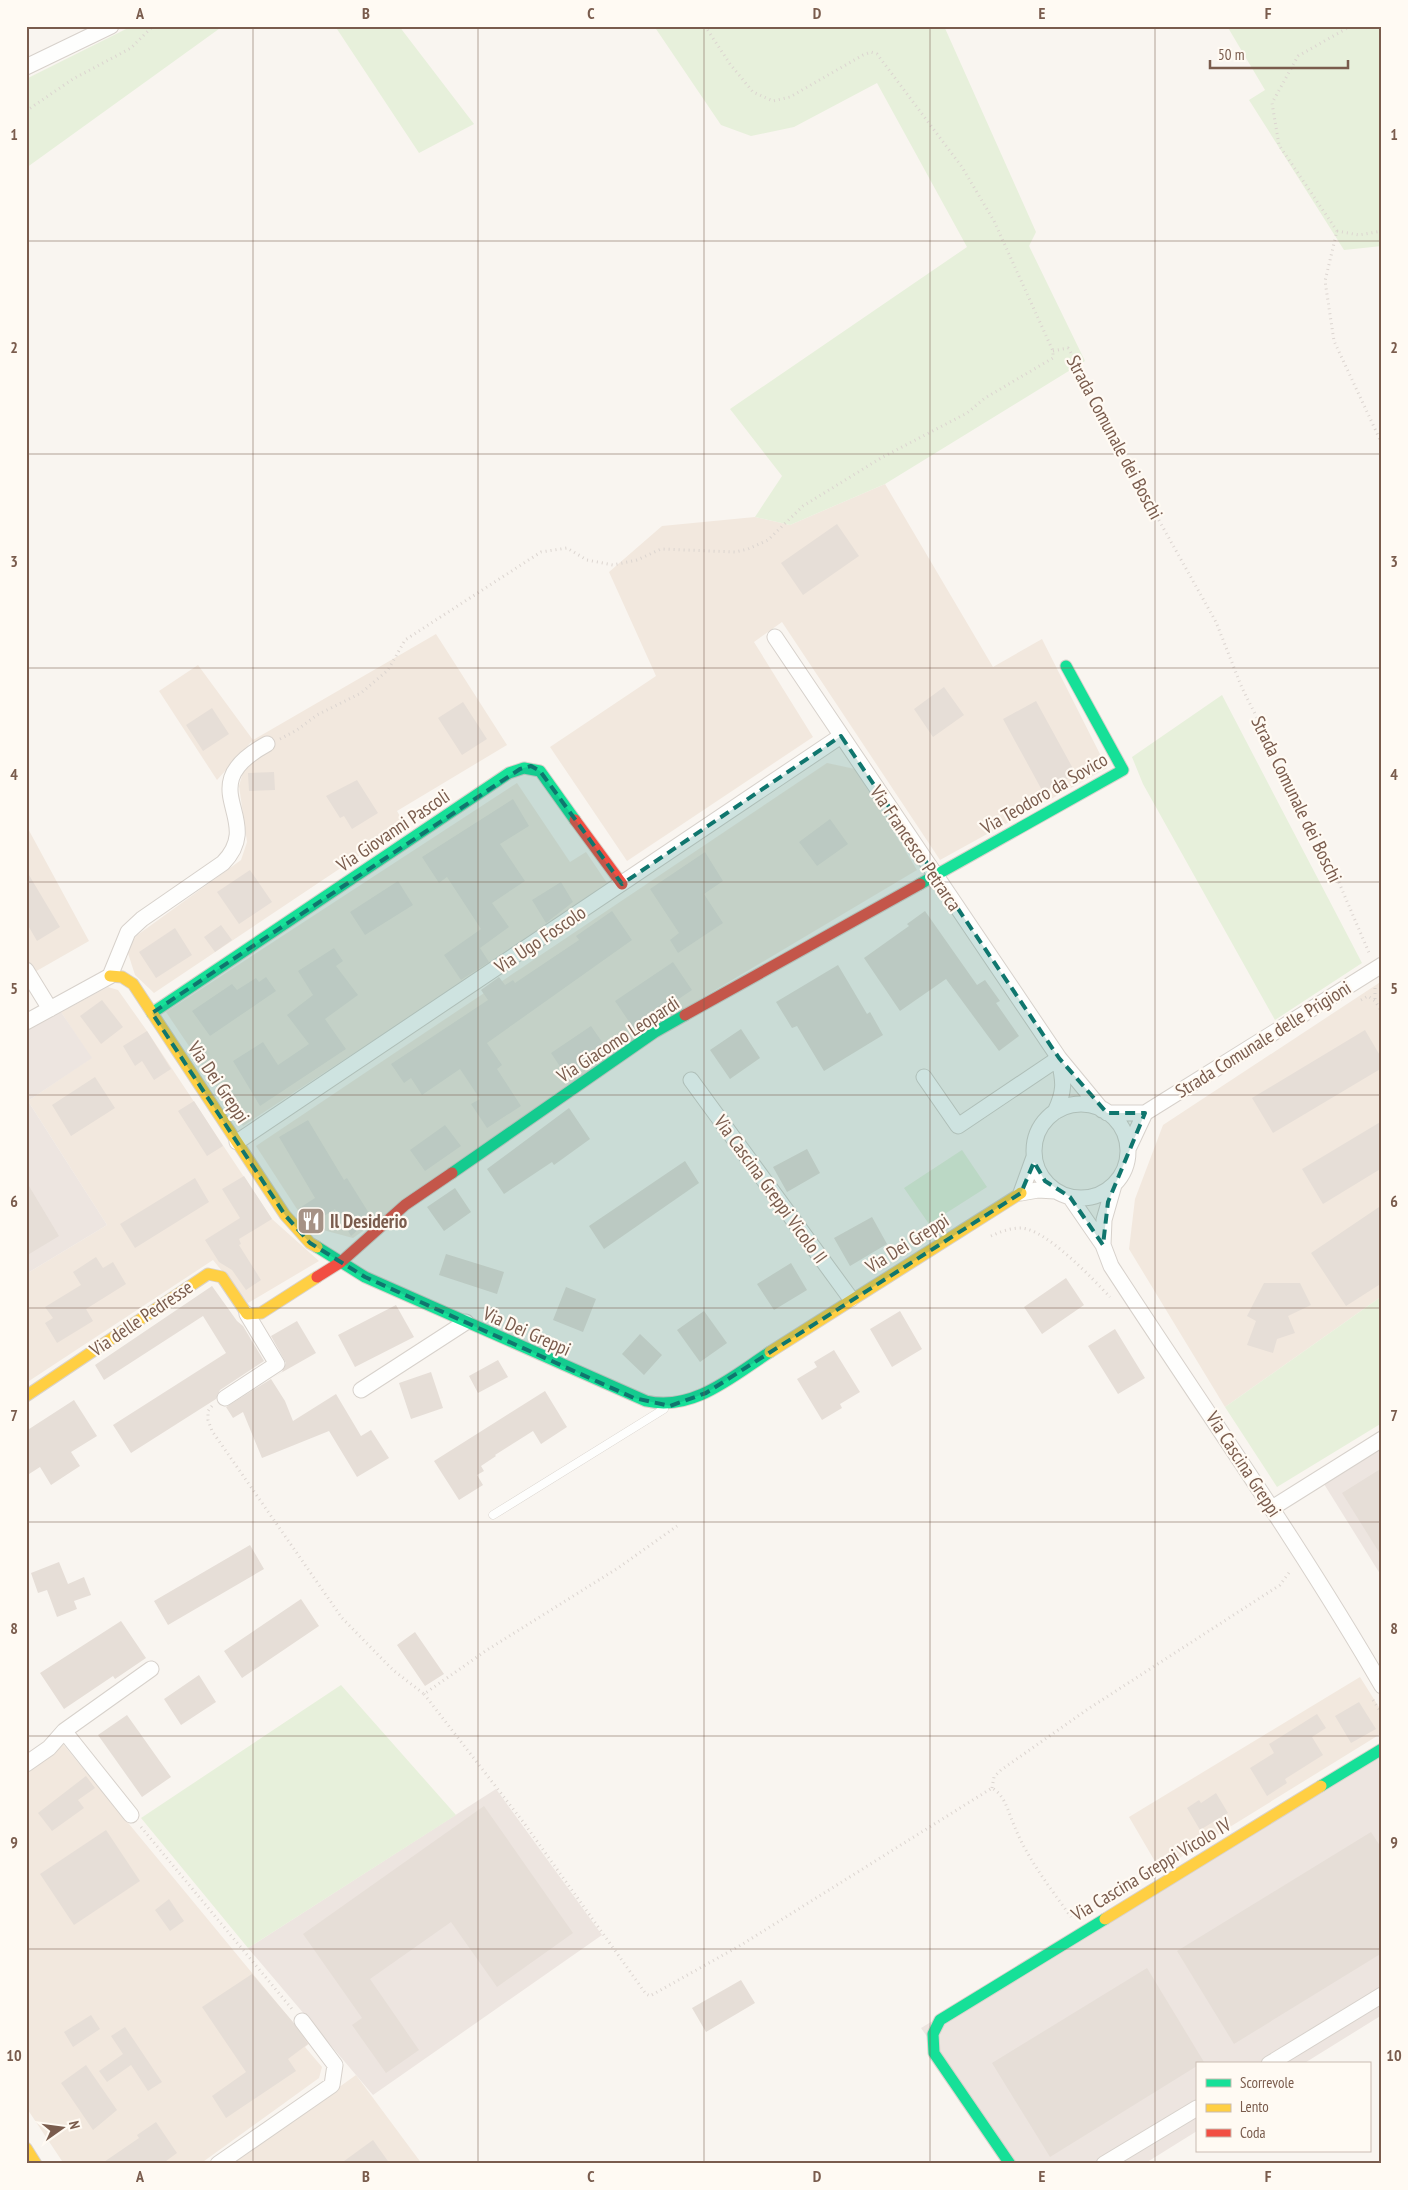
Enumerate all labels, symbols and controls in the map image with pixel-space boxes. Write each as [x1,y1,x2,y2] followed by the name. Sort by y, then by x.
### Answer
[135,3,145,23] text: A
[362,3,370,23] text: B
[587,3,595,23] text: C
[813,3,822,23] text: D
[1039,3,1046,23] text: E
[1265,3,1272,23] text: F
[1210,38,1348,70] scale bar
[1218,45,1244,64] text: 50 m
[10,124,18,144] text: 1
[1390,124,1398,144] text: 1
[10,337,18,357] text: 2
[1390,337,1398,357] text: 2
[1062,351,1168,523] street label: Strada Comunale dei Boschi
[10,551,18,571] text: 3
[1390,551,1398,571] text: 3
[1246,712,1348,886] street label: Strada Comunale dei Boschi
[975,747,1112,840] street label: Via Teodoro da Sovico
[10,764,18,784] text: 4
[1390,764,1398,784] text: 4
[865,780,967,915] street label: Via Francesco Petrarca
[331,783,454,877] street label: Via Giovanni Pascoli
[489,900,590,979] street label: Via Ugo Foscolo
[1171,975,1355,1103] street label: Strada Comunale delle Prigioni
[10,978,18,998] text: 5
[1390,978,1398,998] text: 5
[551,990,684,1088] street label: Via Giacomo Leopardi
[182,1036,255,1128] street label: Via Dei Greppi
[709,1109,833,1268] street label: Via Cascina Greppi Vicolo II
[10,1191,18,1211] text: 6
[1390,1191,1398,1211] text: 6
[296,1206,326,1236] restaurant icon: Il Desiderio
[860,1208,953,1279] street label: Via Dei Greppi
[330,1209,407,1233] place label: Il Desiderio
[84,1275,197,1362] street label: Via delle Pedresse
[478,1301,575,1361] street label: Via Dei Greppi
[10,1405,18,1425] text: 7
[1390,1405,1398,1425] text: 7
[1200,1406,1287,1521] street label: Via Cascina Greppi
[10,1618,18,1638] text: 8
[1390,1618,1398,1638] text: 8
[1066,1812,1235,1927] street label: Via Cascina Greppi Vicolo IV
[10,1832,18,1852] text: 9
[1390,1832,1398,1852] text: 9
[6,2045,22,2065] text: 10
[1386,2045,1402,2065] text: 10
[1196,2062,1370,2152] legend
[1240,2073,1294,2092] text: Scorrevole
[1240,2097,1269,2116] text: Lento
[38,2102,88,2152] north arrow
[65,2119,84,2131] text: N
[1240,2123,1265,2142] text: Coda
[135,2166,145,2186] text: A
[362,2166,370,2186] text: B
[587,2166,595,2186] text: C
[813,2166,822,2186] text: D
[1039,2166,1046,2186] text: E
[1265,2166,1272,2186] text: F

